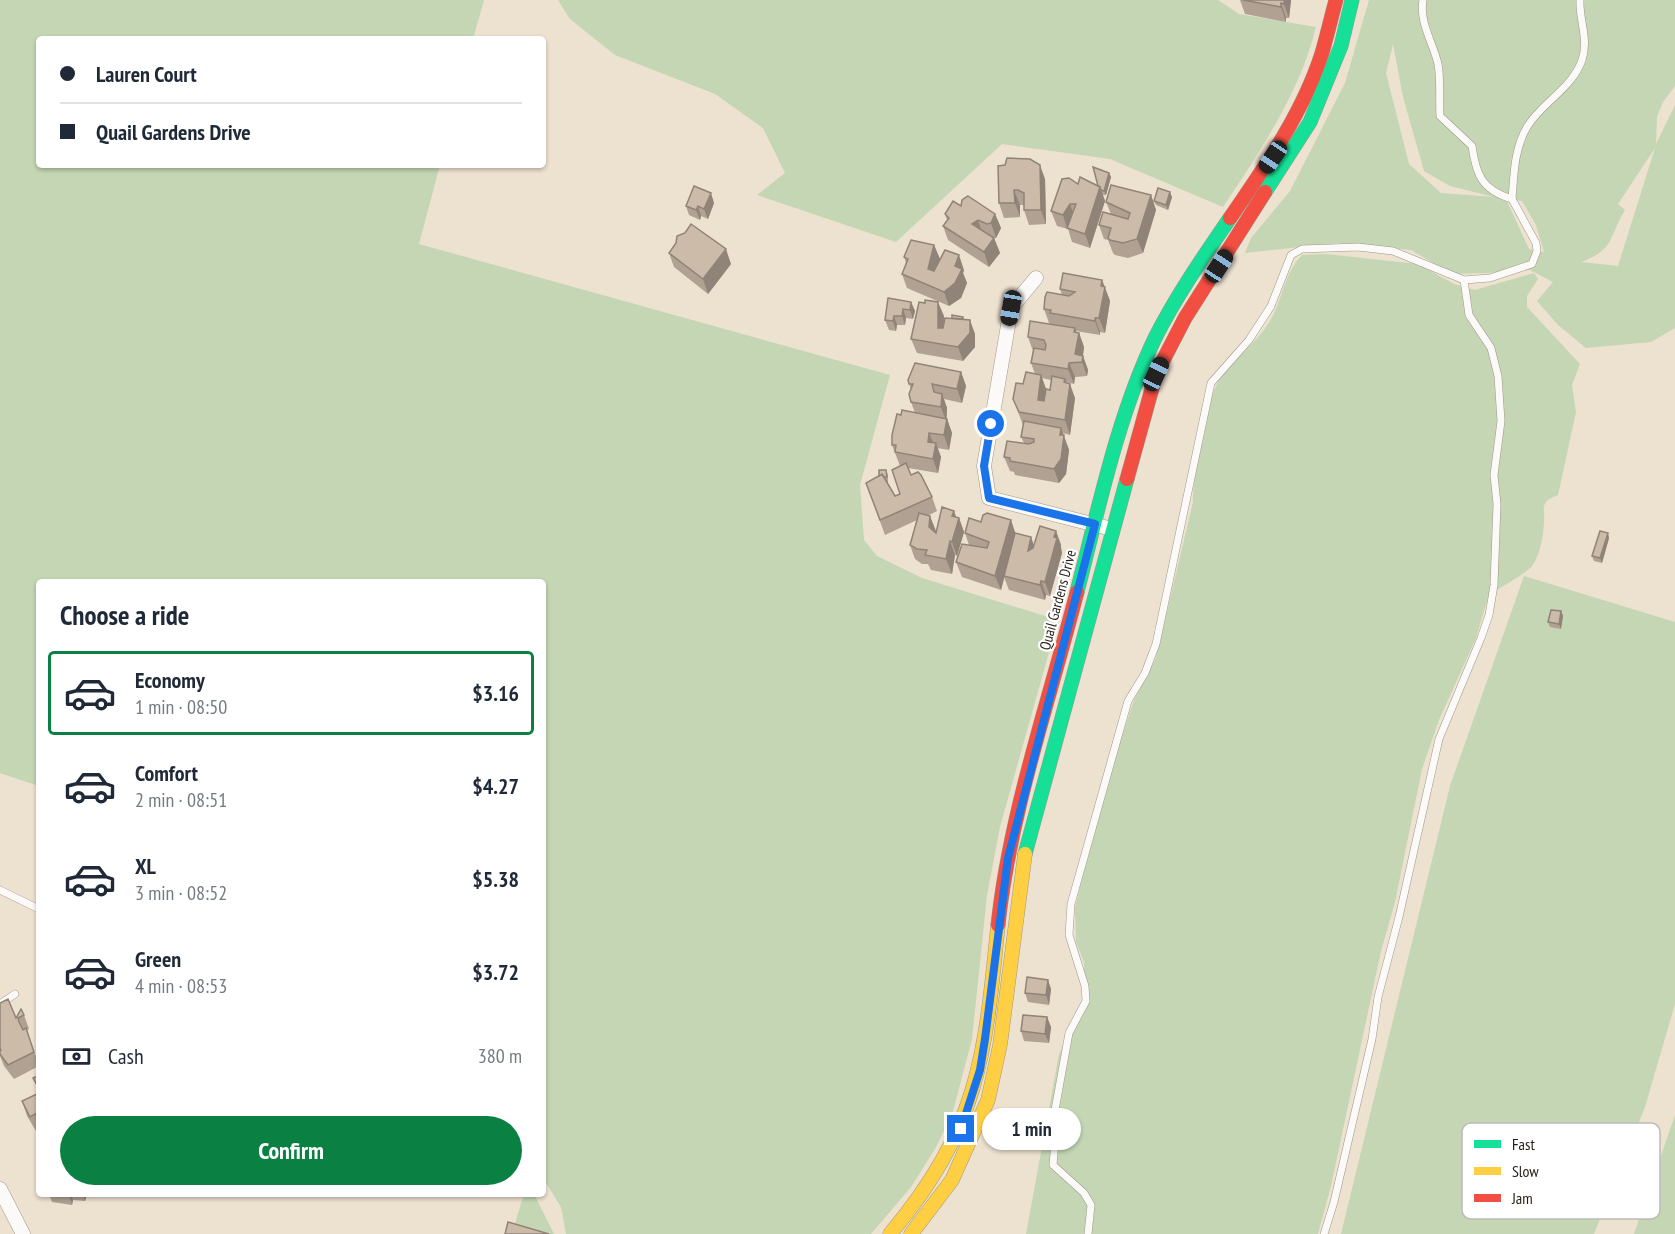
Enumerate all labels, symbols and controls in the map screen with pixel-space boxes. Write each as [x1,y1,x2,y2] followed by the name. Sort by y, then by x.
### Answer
[96,60,197,88] text: Lauren Court
[96,118,251,146] text: Quail Gardens Drive
[1255,137,1291,177] car
[1202,246,1236,286] car
[999,289,1023,327] car
[1140,354,1172,394] car
[977,410,1004,437] route start
[1035,548,1080,652] street label: Quail Gardens Drive
[60,598,189,632] text: Choose a ride
[63,666,117,720] icon: car
[135,666,205,694] text: Economy
[472,679,519,707] text: $3.16
[135,694,227,720] text: 1 min · 08:50
[63,759,117,813] icon: car
[135,759,198,787] text: Comfort
[472,772,519,800] text: $4.27
[135,787,227,813] text: 2 min · 08:51
[63,852,117,906] icon: car
[135,852,156,880] text: XL
[472,865,519,893] text: $5.38
[135,880,227,906] text: 3 min · 08:52
[63,945,117,999] icon: car
[135,945,181,973] text: Green
[472,958,519,986] text: $3.72
[135,973,227,999] text: 4 min · 08:53
[60,1040,93,1073] icon: cash
[108,1042,144,1070] text: Cash
[478,1043,522,1069] text: 380 m
[982,1108,1081,1150] callout: 1 min
[947,1115,974,1142] route end
[60,1116,522,1185] button: Confirm
[1011,1116,1052,1142] text: 1 min
[1462,1123,1660,1219] legend
[1512,1134,1535,1154] text: Fast
[1512,1161,1539,1181] text: Slow
[1511,1188,1533,1208] text: Jam

